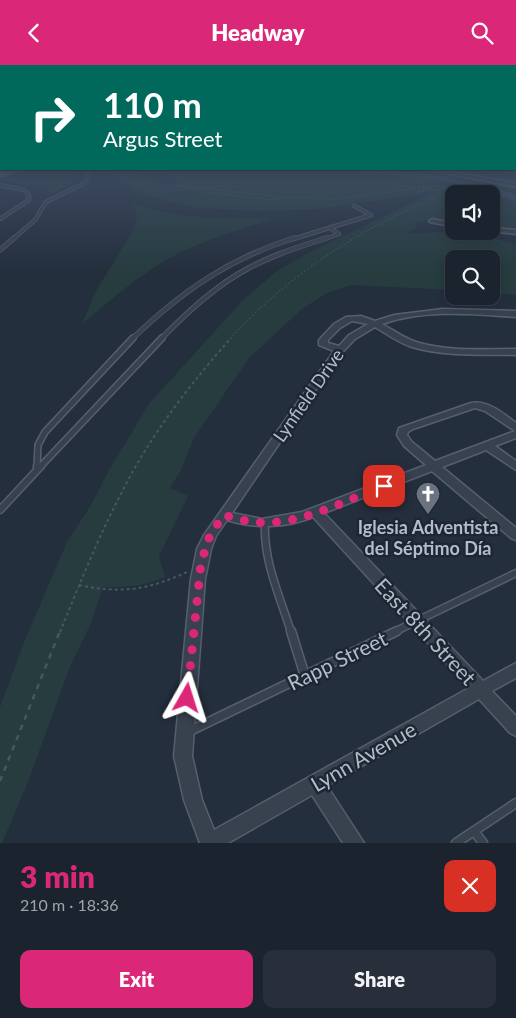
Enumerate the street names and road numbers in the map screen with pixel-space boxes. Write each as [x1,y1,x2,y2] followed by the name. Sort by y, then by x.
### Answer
[268,344,348,446] street label: Lynfield Drive
[370,573,482,690] street label: East 8th Street
[283,625,391,695] street label: Rapp Street
[306,716,420,796] street label: Lynn Avenue

